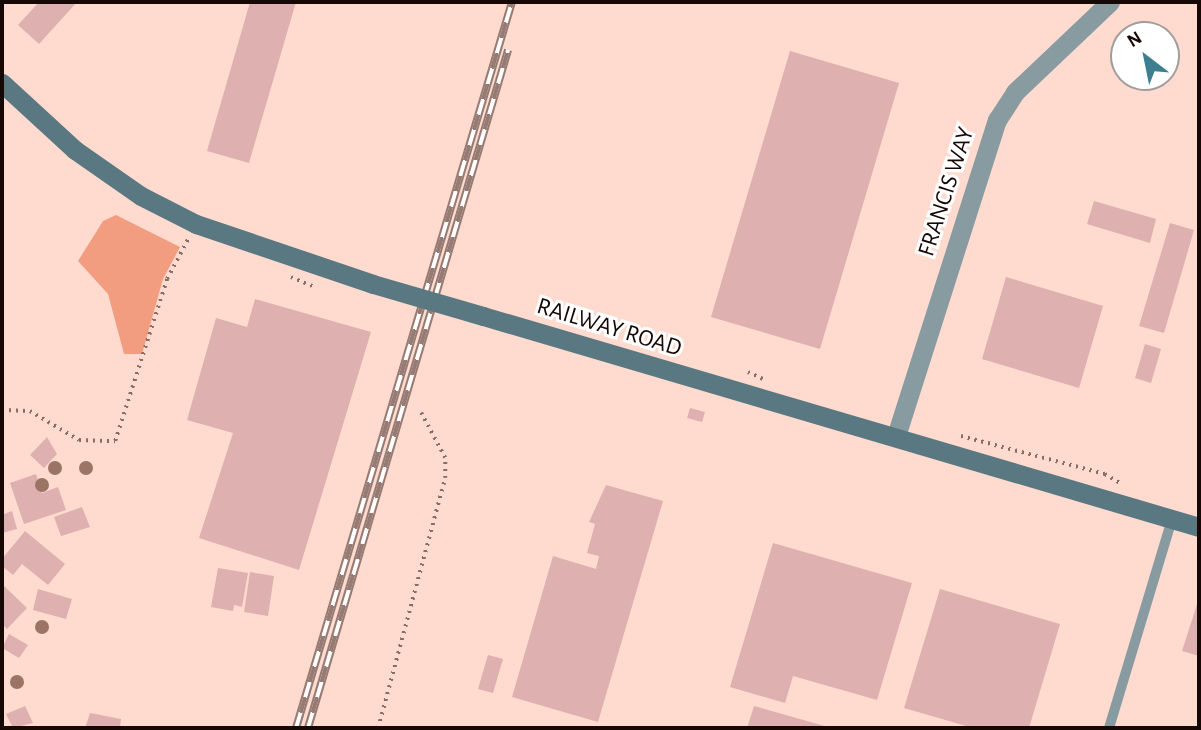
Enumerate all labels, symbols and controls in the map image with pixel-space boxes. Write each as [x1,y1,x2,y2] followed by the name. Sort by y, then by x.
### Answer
[1110,21,1180,91] north arrow
[1124,28,1145,51] text: N
[913,124,981,260] street label: FRANCIS WAY
[533,292,685,364] street label: RAILWAY ROAD

